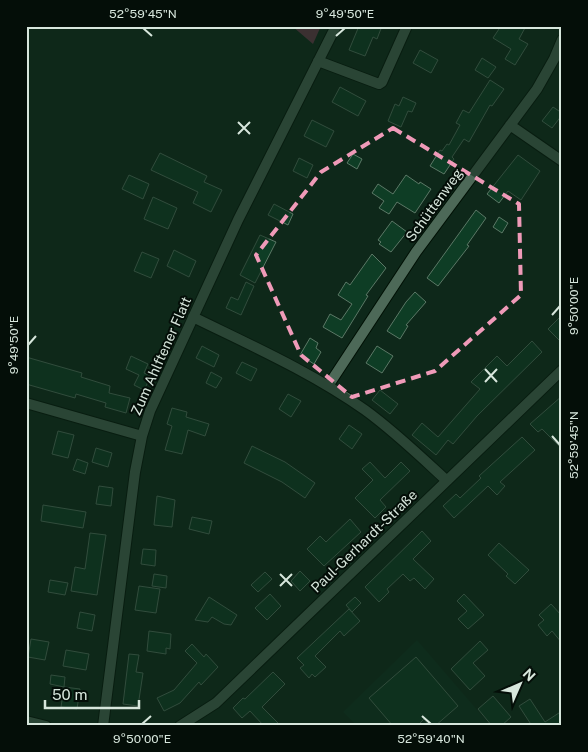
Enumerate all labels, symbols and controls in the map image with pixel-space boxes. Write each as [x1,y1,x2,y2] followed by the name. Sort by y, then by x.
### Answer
[109,7,177,21] text: 52°59'45"N
[316,7,374,21] text: 9°49'50"E
[402,165,466,245] street label: Schüttenweg
[567,277,581,335] text: 9°50'00"E
[128,294,194,418] street label: Zum Ahlftener Flatt
[7,316,21,374] text: 9°49'50"E
[567,411,581,479] text: 52°59'45"N
[308,486,420,596] street label: Paul-Gerhardt-Straße
[496,660,546,710] north arrow
[520,665,539,684] text: N
[45,677,139,709] scale bar
[52,686,87,703] text: 50 m
[113,732,171,746] text: 9°50'00"E
[397,732,465,746] text: 52°59'40"N

